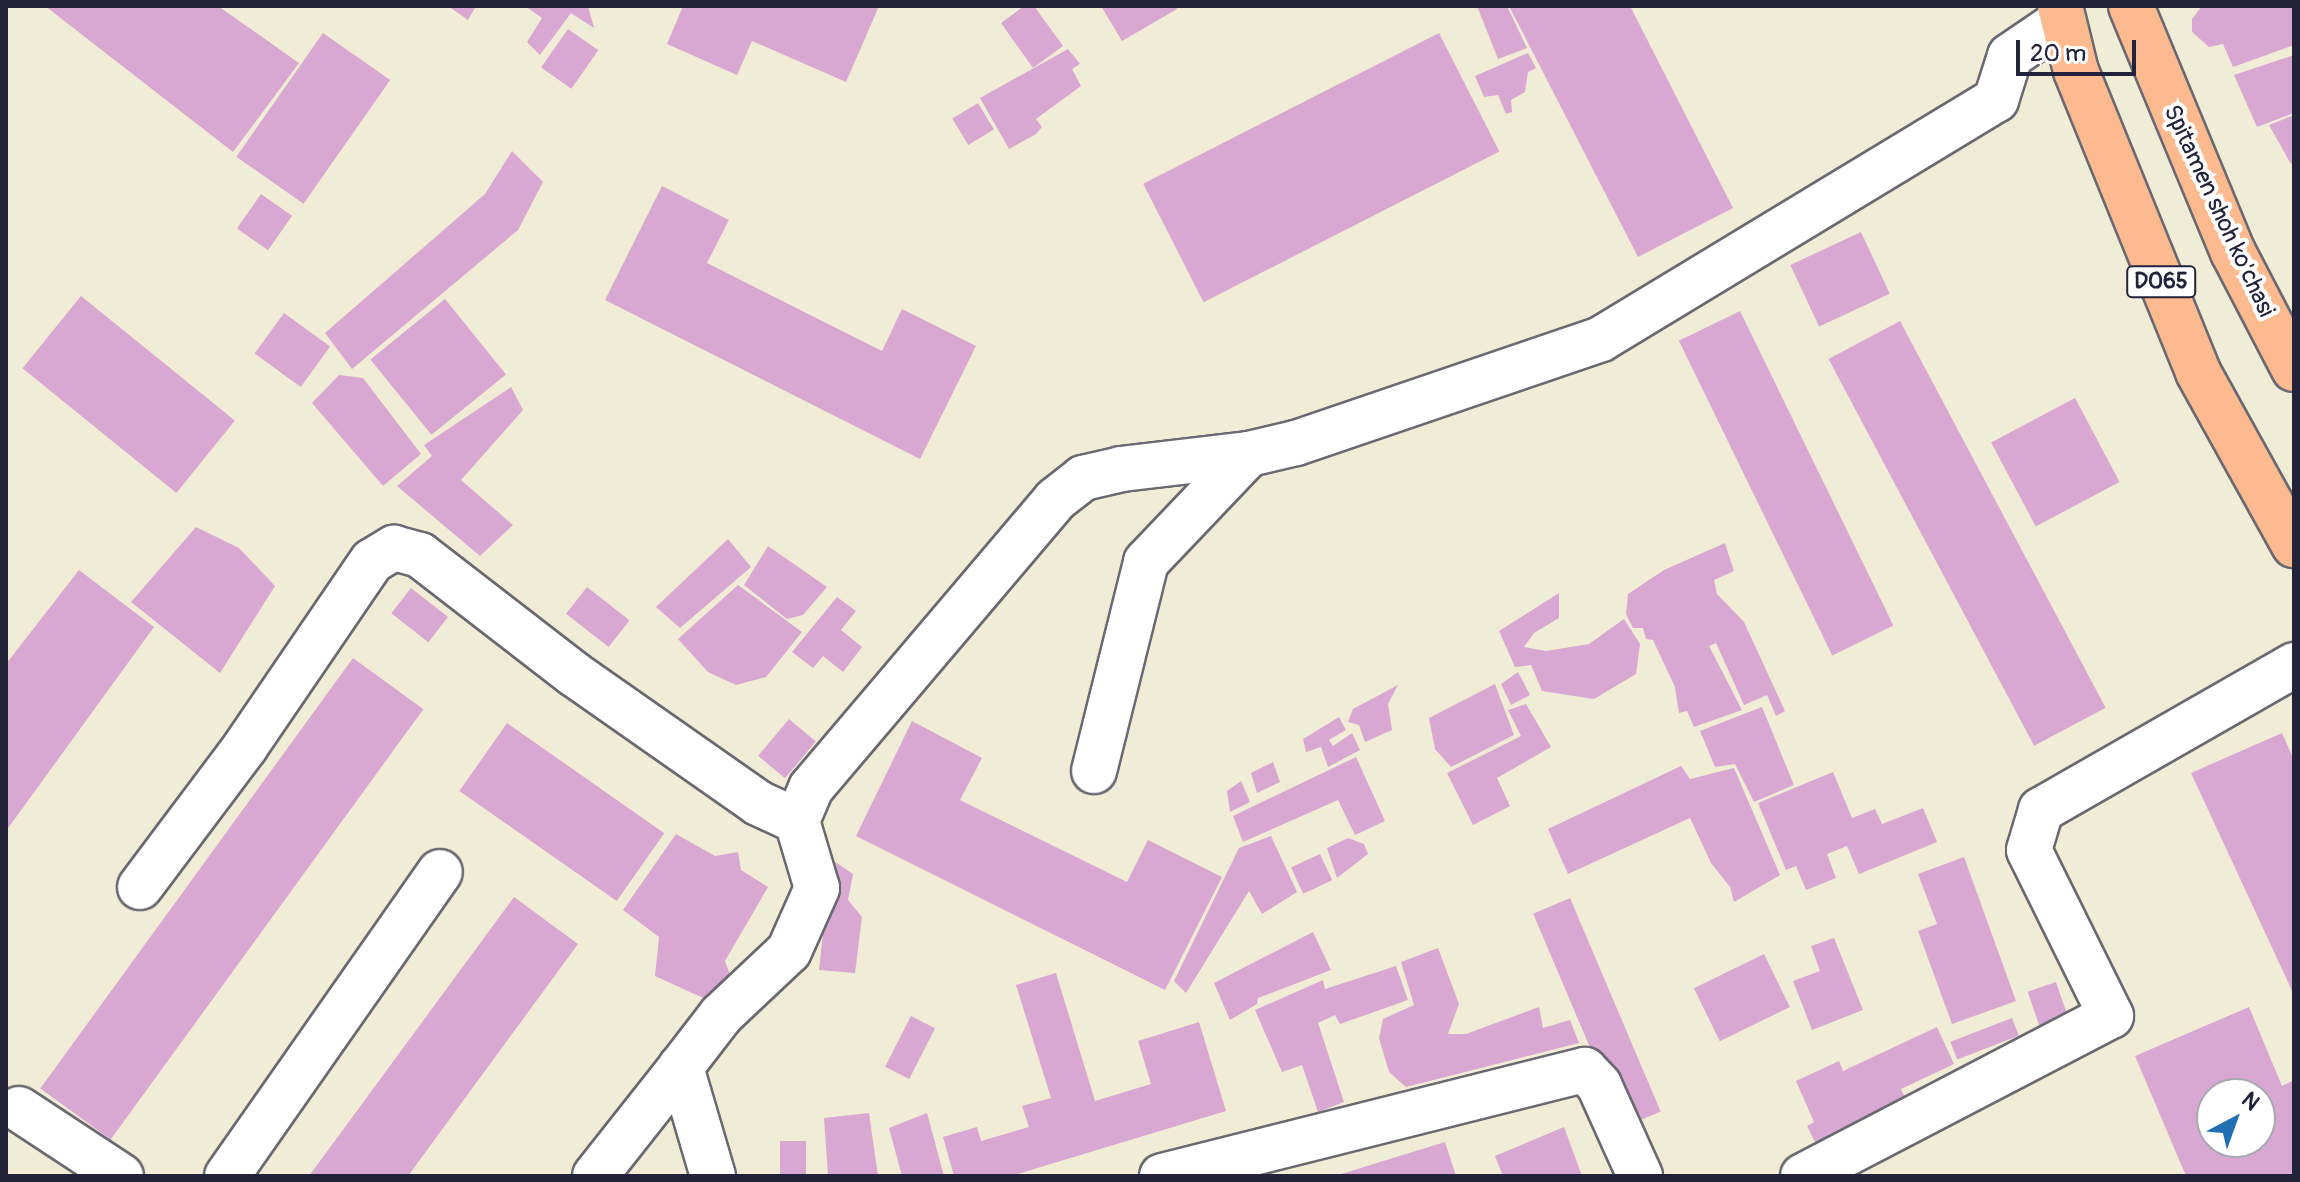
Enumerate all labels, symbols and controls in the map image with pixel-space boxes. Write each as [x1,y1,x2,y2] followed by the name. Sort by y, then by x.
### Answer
[2020,24,2140,74] scale bar
[2030,39,2086,68] text: 20 m
[2157,100,2281,322] street label: Spitamen shoh ko'chasi
[2125,264,2197,300] road number: D065
[2196,1078,2276,1158] north arrow
[2236,1086,2265,1117] text: N

